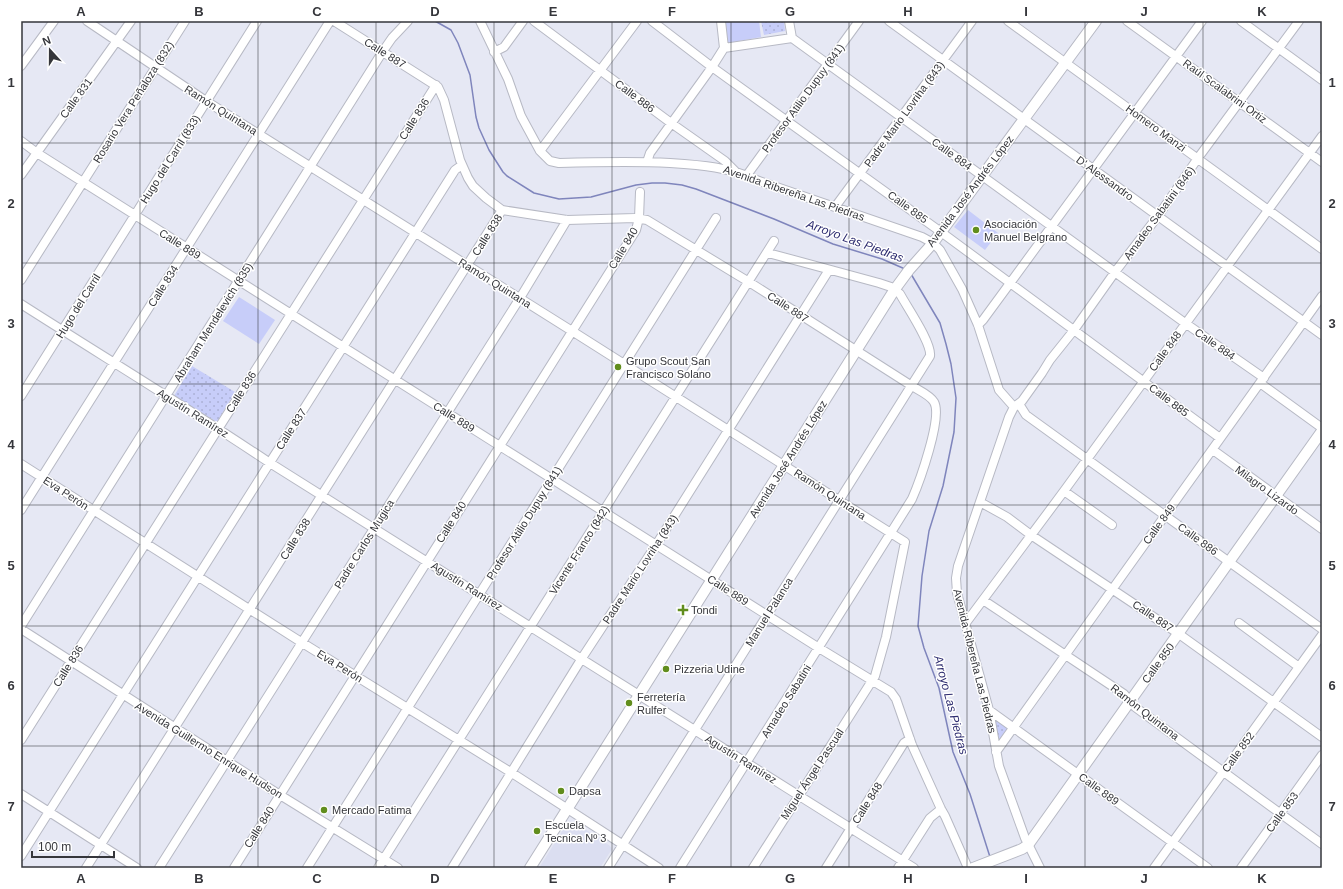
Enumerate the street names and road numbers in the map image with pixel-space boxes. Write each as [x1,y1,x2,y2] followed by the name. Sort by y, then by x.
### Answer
[362,36,408,70] street label: Calle 887
[90,39,176,165] street label: Rosario Vera Peñaloza (832)
[760,41,846,155] street label: Profesor Atilio Dupuy (841)
[1181,57,1269,125] street label: Raúl Scalabrini Ortiz
[862,59,946,169] street label: Padre Mario Lovriha (843)
[57,76,95,120] street label: Calle 831
[613,77,657,115] street label: Calle 886
[183,83,260,138] street label: Ramón Quintana
[397,96,431,142] street label: Calle 836
[1124,102,1188,154] street label: Homero Manzi
[138,113,202,205] street label: Hugo del Carril (833)
[924,133,1016,249] street label: Avenida José Andrés López
[930,135,974,173] street label: Calle 884
[1074,153,1136,203] street label: D' Alessandro
[722,163,867,223] street label: Avenida Ribereña Las Piedras
[1121,164,1197,262] street label: Amadeo Sabatini (846)
[886,188,930,226] street label: Calle 885
[470,212,504,258] street label: Calle 838
[606,225,640,271] street label: Calle 840
[157,227,203,261] street label: Calle 889
[457,256,534,311] street label: Ramón Quintana
[171,260,255,384] street label: Abraham Mendelevich (835)
[146,263,180,309] street label: Calle 834
[53,272,103,340] street label: Hugo del Carril
[765,289,811,325] street label: Calle 887
[1193,326,1237,362] street label: Calle 884
[1146,329,1184,373] street label: Calle 848
[224,369,258,415] street label: Calle 836
[1147,381,1191,419] street label: Calle 885
[155,386,231,440] street label: Agustín Ramírez
[747,398,829,520] street label: Avenida José Andrés López
[431,400,477,434] street label: Calle 889
[273,406,309,452] street label: Calle 837
[1233,463,1301,517] street label: Milagro Lizardo
[484,464,564,582] street label: Profesor Atilio Dupuy (841)
[792,466,869,522] street label: Ramón Quintana
[41,474,91,512] street label: Eva Perón
[332,497,397,591] street label: Padre Carlos Mugica
[434,499,468,545] street label: Calle 840
[1140,502,1178,546] street label: Calle 849
[547,503,611,597] street label: Vicente Franco (842)
[600,512,680,626] street label: Padre Mario Lovriha (843)
[278,516,312,562] street label: Calle 838
[1176,520,1220,558] street label: Calle 886
[429,559,505,613] street label: Agustín Ramírez
[705,572,751,608] street label: Calle 889
[743,575,795,649] street label: Manuel Palanca
[951,588,999,735] street label: Avenida Ribereña Las Piedras
[1130,598,1176,634] street label: Calle 887
[1139,641,1177,685] street label: Calle 850
[51,643,85,689] street label: Calle 836
[315,647,365,685] street label: Eva Perón
[759,662,813,740] street label: Amadeo Sabatini
[1109,682,1182,743] street label: Ramón Quintana
[133,699,285,801] street label: Avenida Guillermo Enrique Hudson
[778,726,846,822] street label: Miguel Ángel Pascual
[1219,730,1257,774] street label: Calle 852
[703,732,779,786] street label: Agustín Ramírez
[1077,770,1121,808] street label: Calle 889
[850,780,884,826] street label: Calle 848
[1263,790,1301,834] street label: Calle 853
[242,804,276,850] street label: Calle 840

